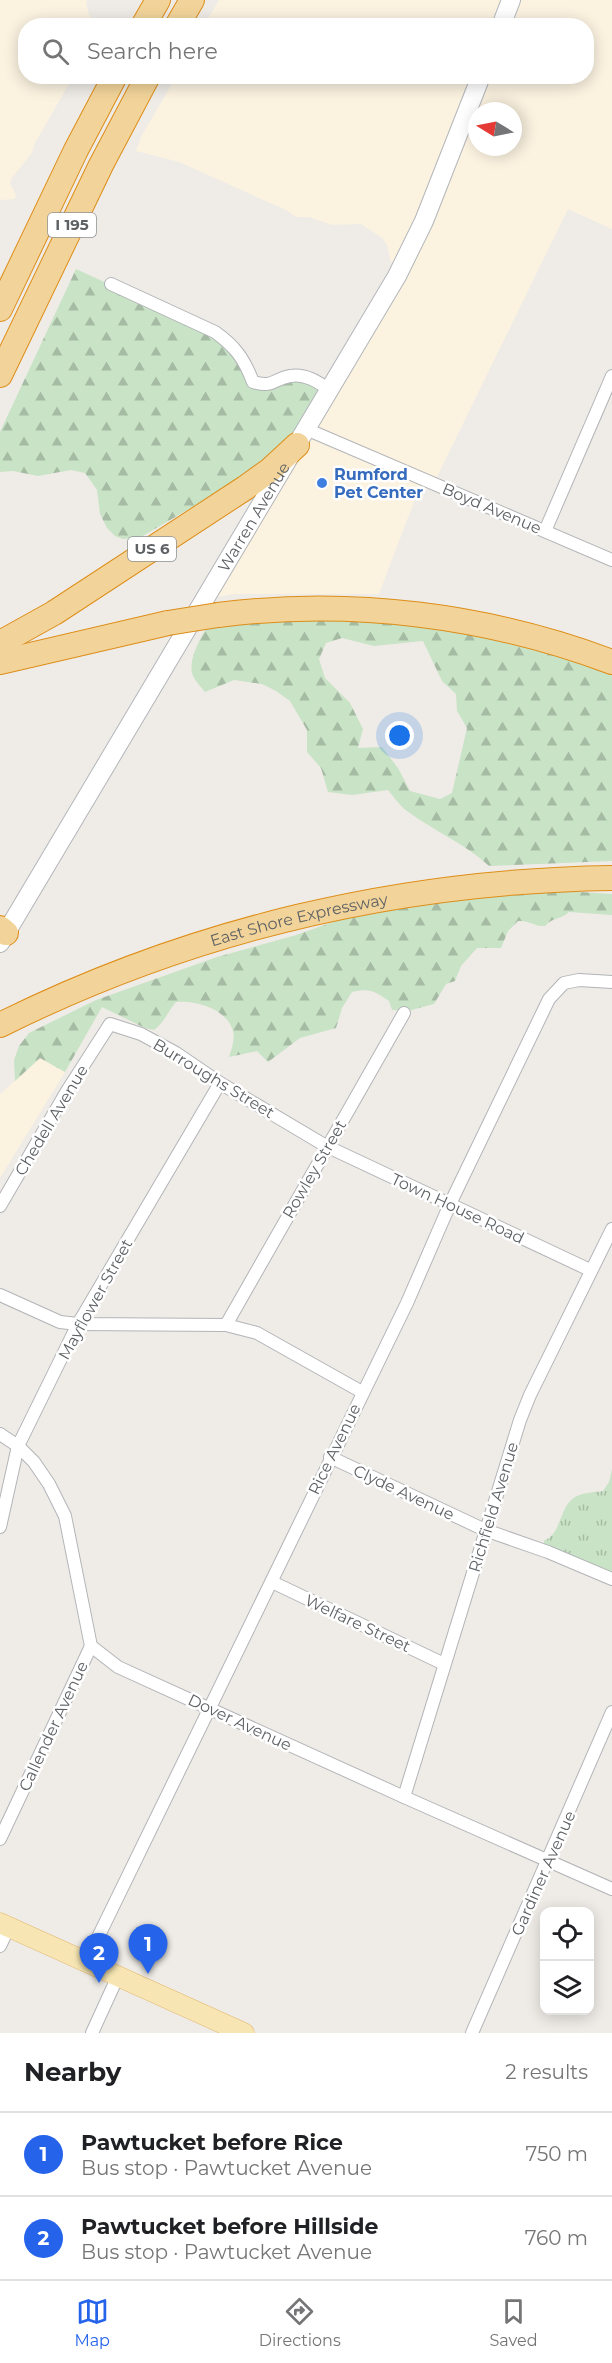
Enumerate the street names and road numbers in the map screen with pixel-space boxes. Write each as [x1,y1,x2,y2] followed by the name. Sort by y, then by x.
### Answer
[48,213,96,237] road number: I 195
[214,459,294,575] street label: Warren Avenue
[439,479,544,538] street label: Boyd Avenue
[128,537,176,561] road number: US 6
[208,890,390,950] street label: East Shore Expressway
[150,1035,278,1122] street label: Burroughs Street
[11,1062,92,1179] street label: Chedell Avenue
[279,1116,351,1222] street label: Rowley Street
[388,1169,527,1248] street label: Town House Road
[54,1235,137,1363] street label: Mayflower Street
[304,1401,365,1498] street label: Rice Avenue
[465,1440,522,1574] street label: Richfield Avenue
[350,1461,457,1524] street label: Clyde Avenue
[302,1591,414,1656] street label: Welfare Street
[15,1658,92,1794] street label: Callender Avenue
[185,1690,295,1755] street label: Dover Avenue
[507,1808,580,1939] street label: Gardiner Avenue

